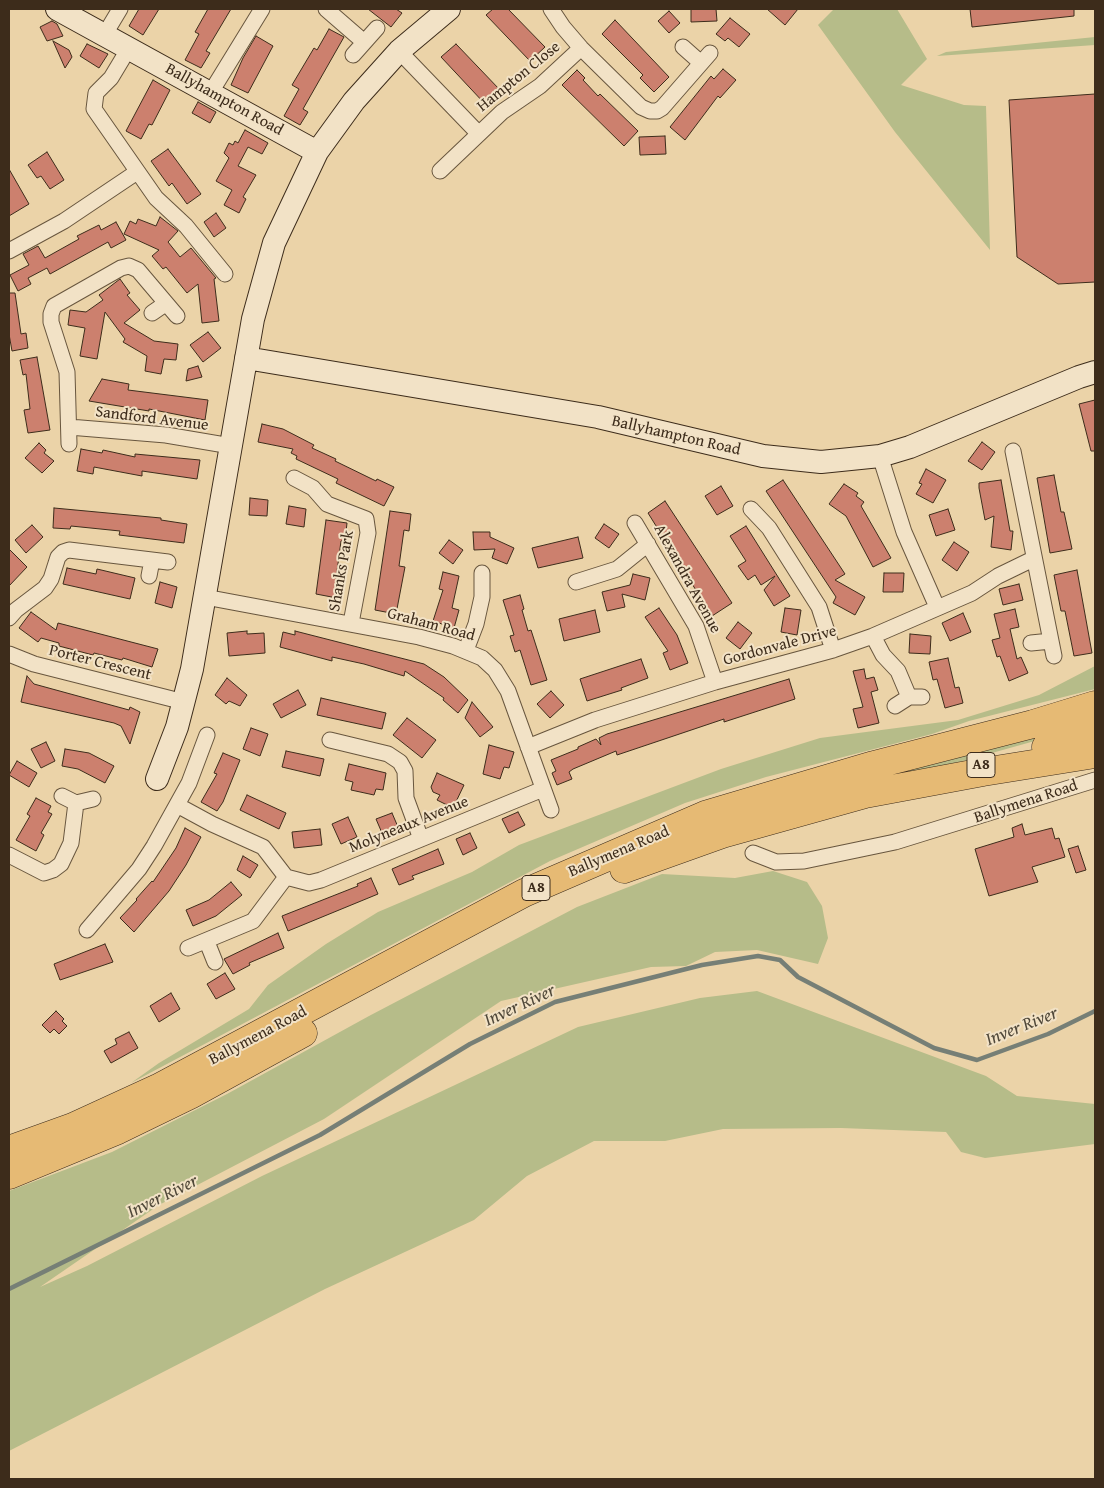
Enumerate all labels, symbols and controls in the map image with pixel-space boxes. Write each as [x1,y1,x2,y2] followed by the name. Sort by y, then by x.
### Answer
[474,38,564,116] street label: Hampton Close
[162,60,286,140] street label: Ballyhampton Road
[94,403,210,435] street label: Sandford Avenue
[610,412,742,460] street label: Ballyhampton Road
[649,521,725,637] street label: Alexandra Avenue
[325,529,359,613] street label: Shanks Park
[385,604,477,646] street label: Graham Road
[721,622,839,670] street label: Gordonvale Drive
[47,641,153,685] street label: Porter Crescent
[967,752,995,778] road number: A8
[972,776,1080,828] street label: Ballymena Road
[346,792,472,858] street label: Molyneaux Avenue
[566,822,672,882] street label: Ballymena Road
[522,876,550,900] road number: A8
[481,980,559,1032] water label: Inver River
[206,1002,310,1070] street label: Ballymena Road
[983,1003,1061,1051] water label: Inver River
[124,1171,202,1223] water label: Inver River

